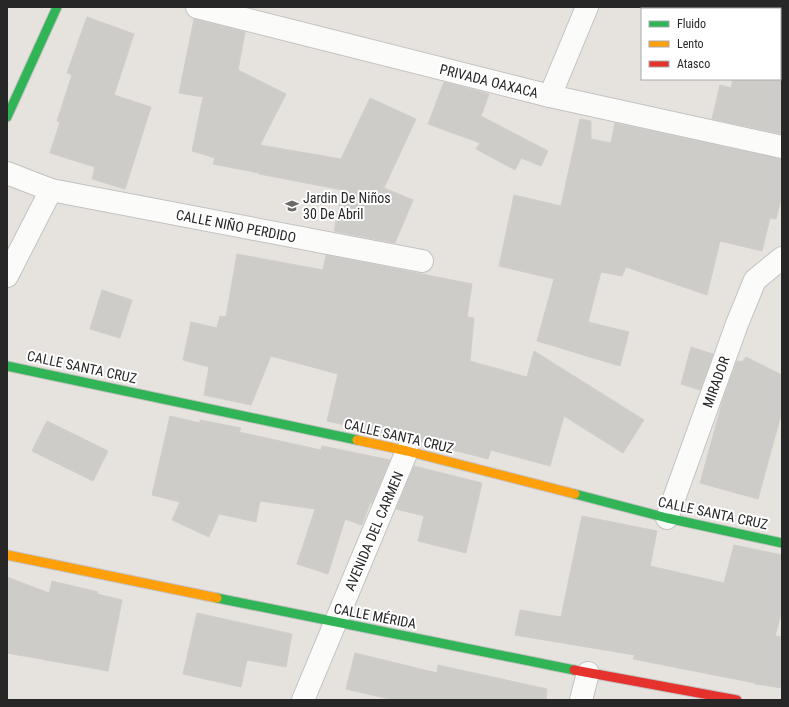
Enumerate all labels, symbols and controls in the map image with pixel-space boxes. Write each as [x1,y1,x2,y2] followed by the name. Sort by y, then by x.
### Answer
[641,8,781,80] legend
[677,17,706,31] text: Fluido
[677,37,704,51] text: Lento
[677,57,710,71] text: Atasco
[438,61,540,101] street label: PRIVADA OAXACA
[303,190,391,222] place label: Jardin De Niños 30 De Abril
[284,198,300,214] school or university icon: Jardin De Niños 30 De Abril
[175,206,298,245] street label: CALLE NIÑO PERDIDO
[26,348,138,386] street label: CALLE SANTA CRUZ
[699,354,733,410] street label: MIRADOR
[343,416,455,456] street label: CALLE SANTA CRUZ
[342,469,406,593] street label: AVENIDA DEL CARMEN
[657,494,769,532] street label: CALLE SANTA CRUZ
[332,599,418,632] street label: CALLE MÉRIDA

